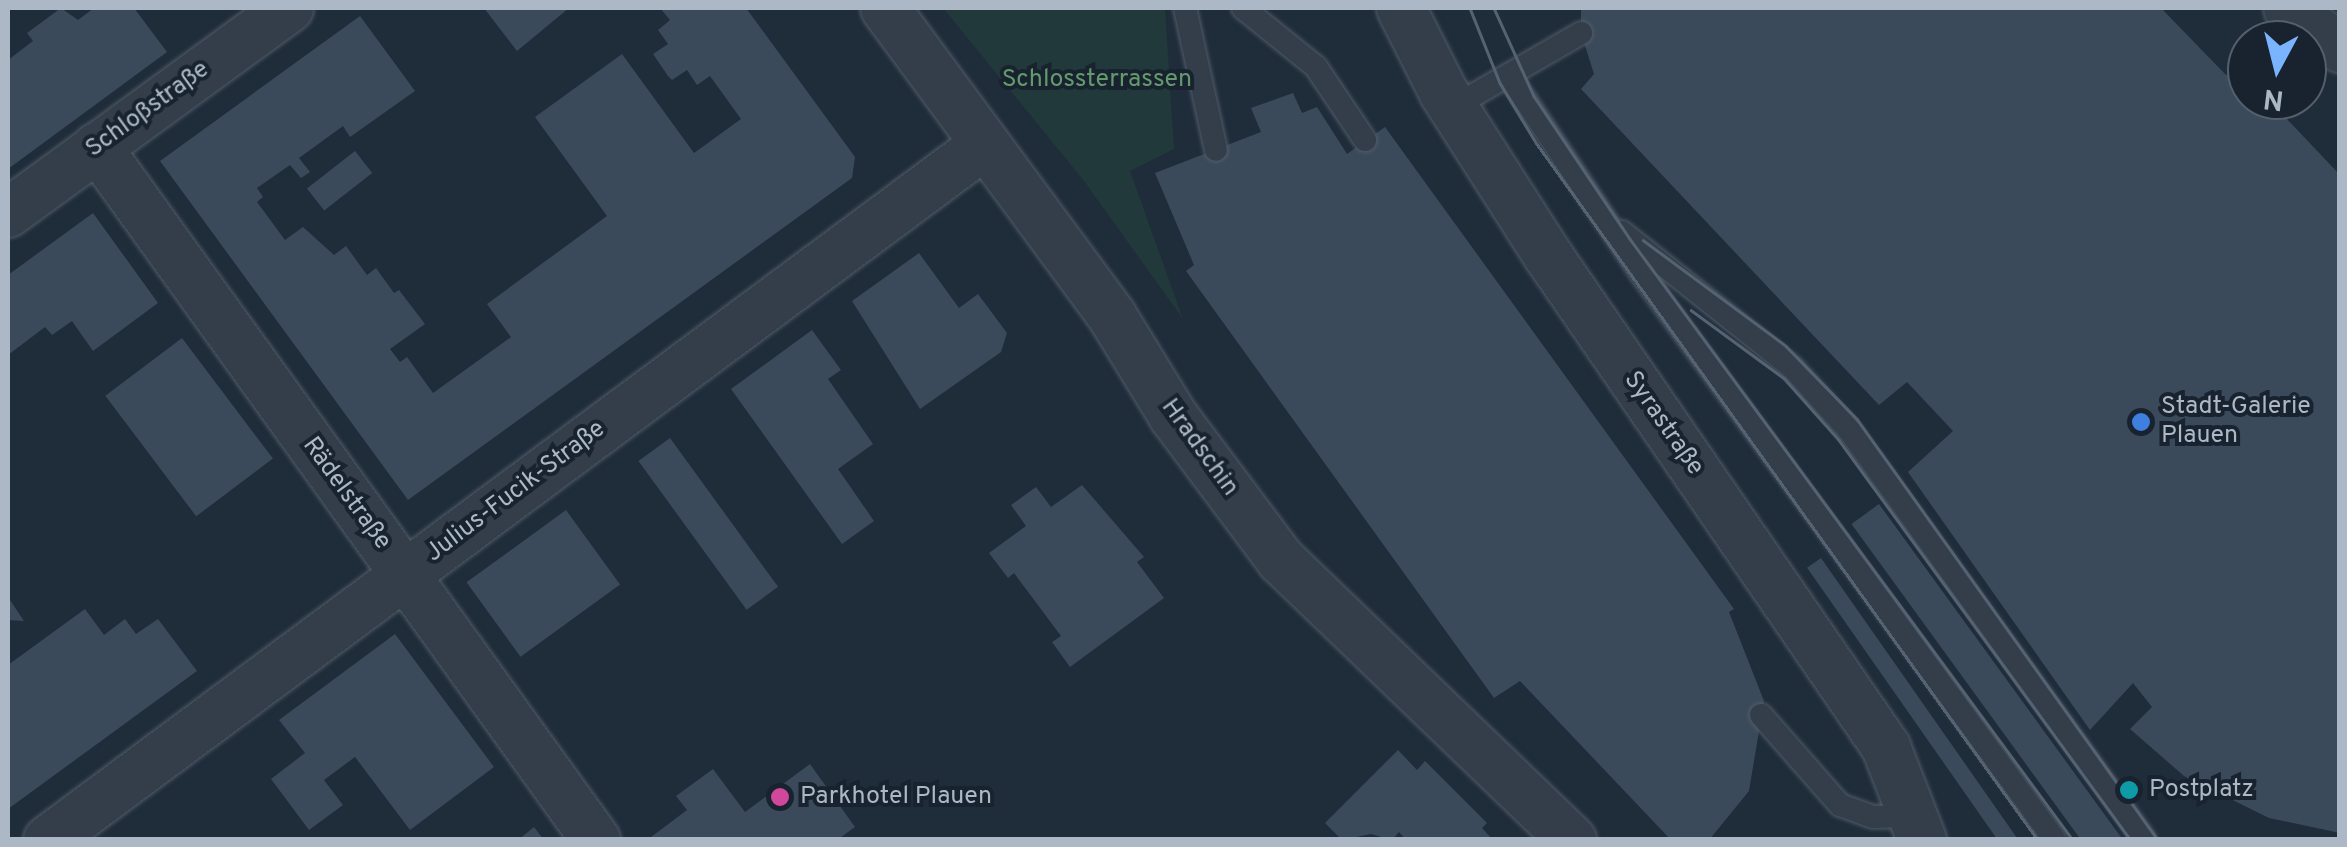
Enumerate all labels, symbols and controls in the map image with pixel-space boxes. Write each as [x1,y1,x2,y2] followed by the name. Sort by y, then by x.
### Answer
[2227,20,2327,120] north arrow
[80,55,216,165] street label: Schloßstraße
[1002,65,1192,95] park label: Schlossterrassen
[2261,79,2286,117] text: N
[1616,366,1710,482] street label: Syrastraße
[2161,393,2311,452] place label: Stadt-Galerie Plauen
[1154,394,1244,502] street label: Hradschin
[2130,411,2152,433] marker: Stadt-Galerie Plauen
[420,415,612,569] street label: Julius-Fucik-Straße
[295,432,397,556] street label: Rädelstraße
[2149,775,2254,805] place label: Postplatz
[2118,779,2140,801] marker: Postplatz
[800,782,992,812] place label: Parkhotel Plauen
[769,786,791,808] marker: Parkhotel Plauen

